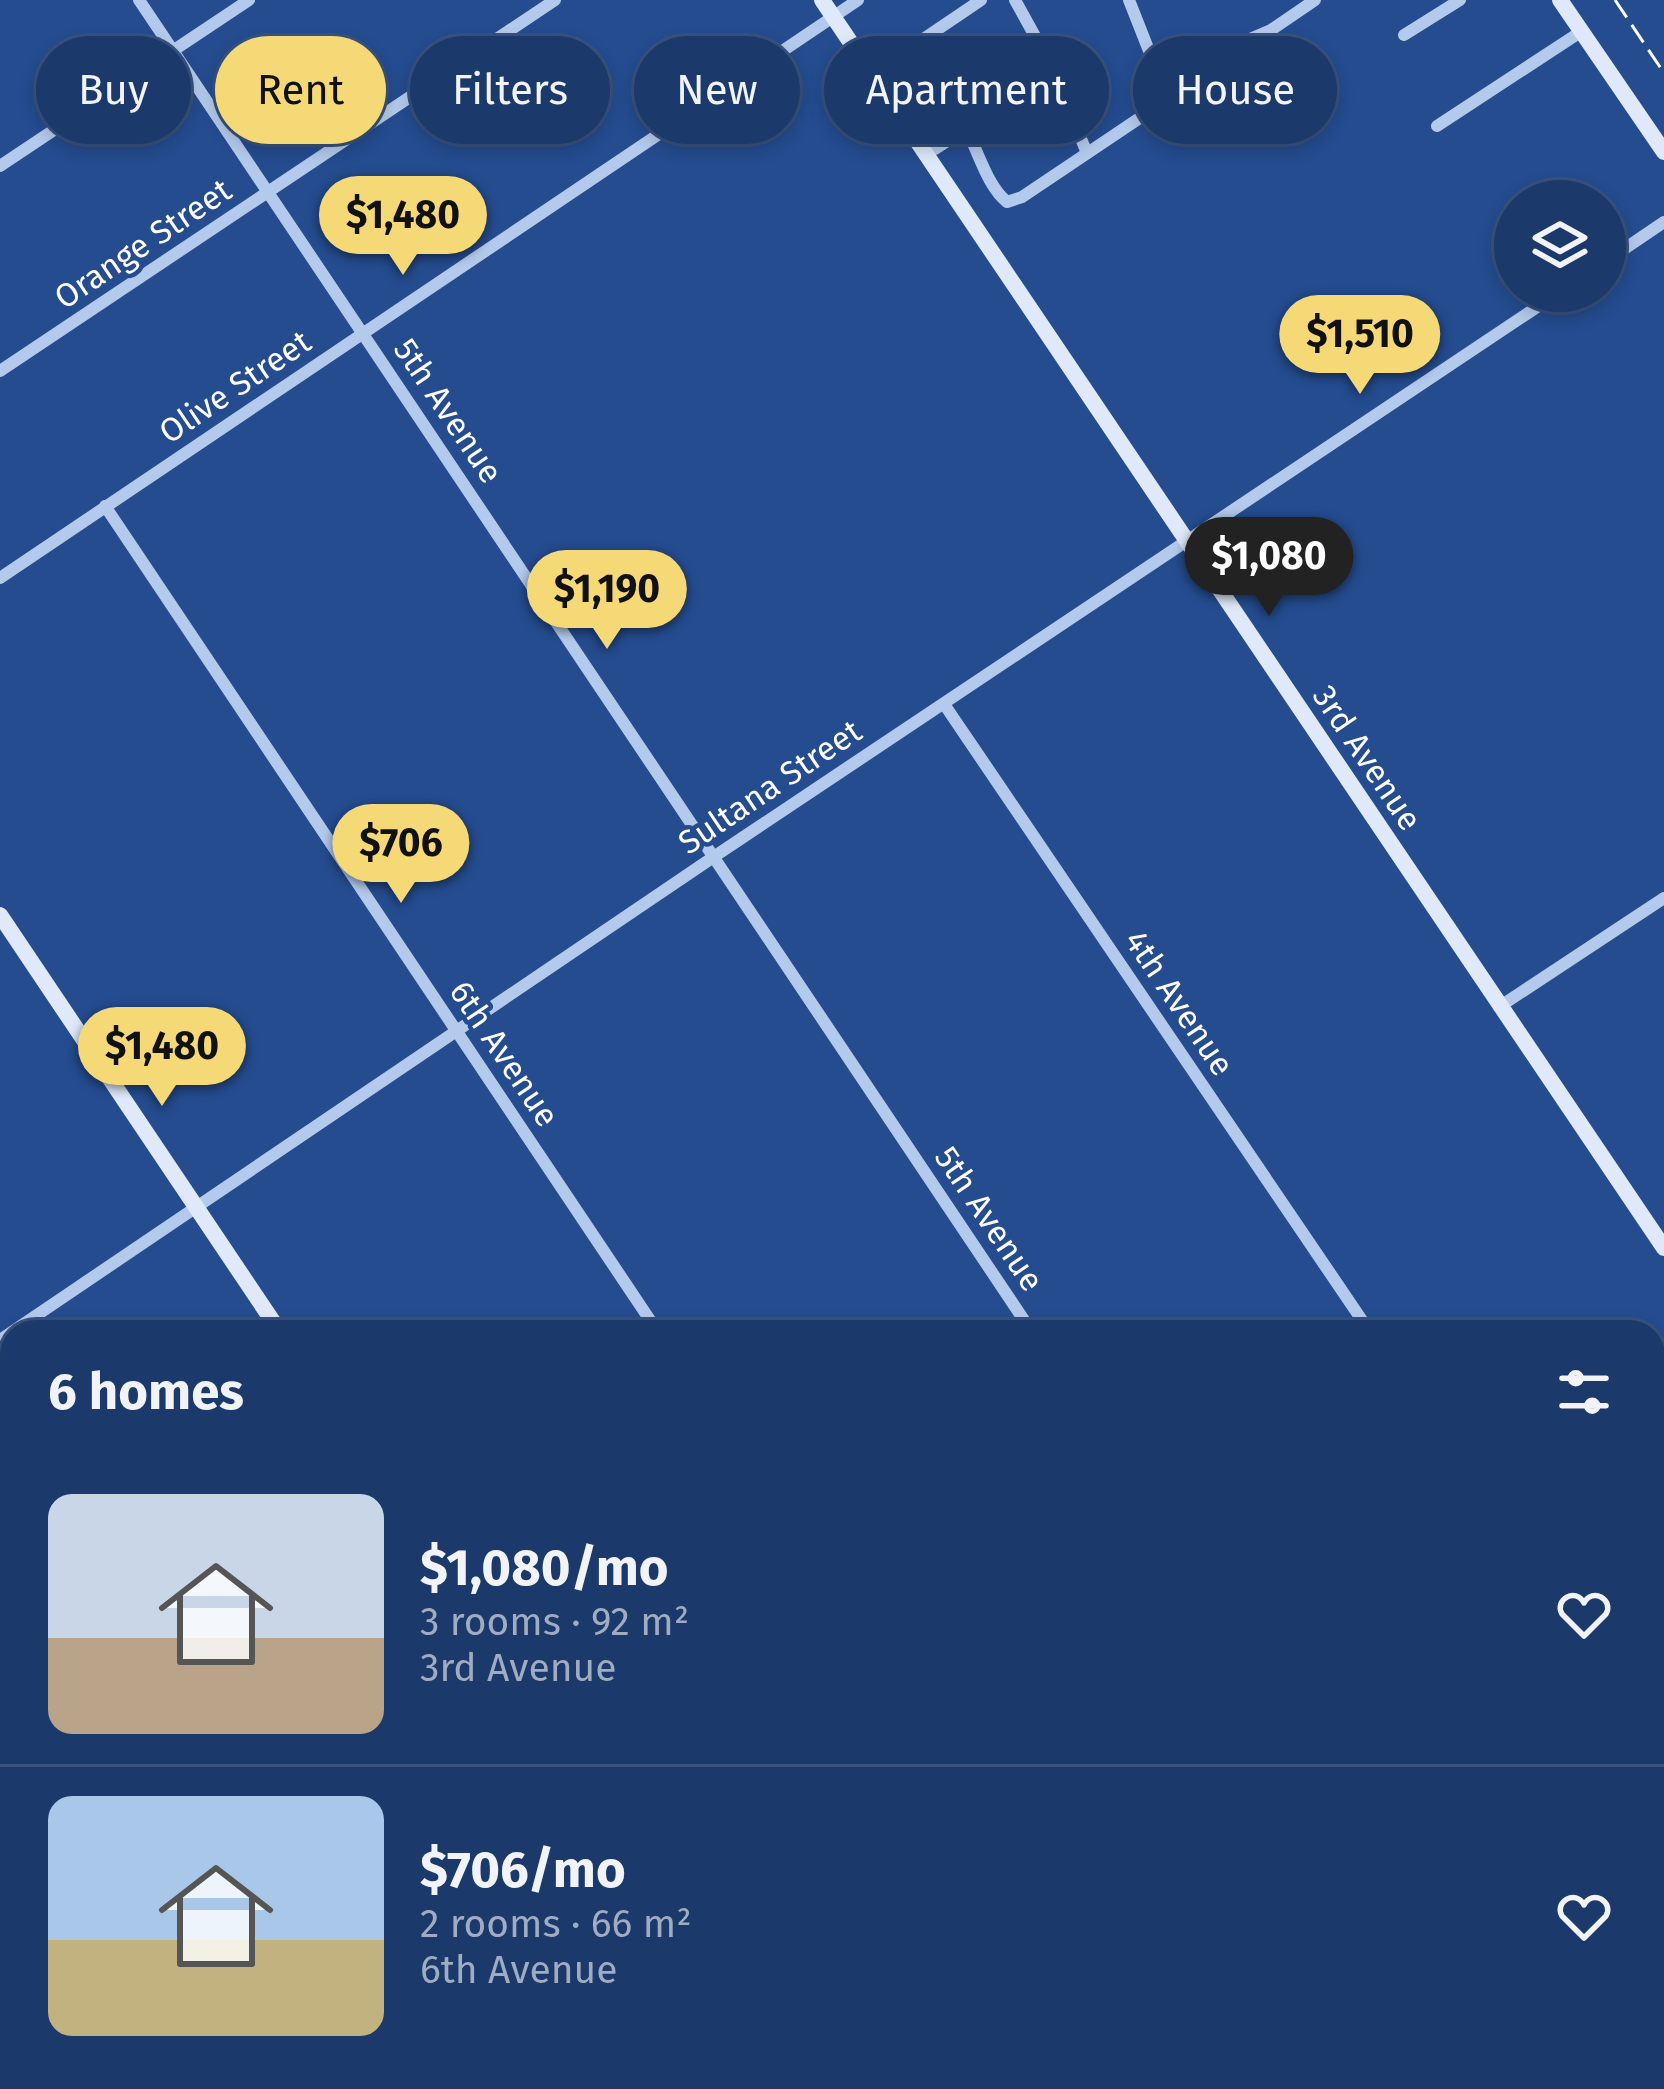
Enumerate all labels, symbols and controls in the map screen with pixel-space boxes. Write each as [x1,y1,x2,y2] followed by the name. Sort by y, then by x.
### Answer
[36,36,191,144] chip: Buy
[215,36,386,144] chip: Rent
[410,36,610,144] chip: Filters
[634,36,800,144] chip: New
[824,36,1109,144] chip: Apartment
[1133,36,1337,144] chip: House
[47,170,239,318] street label: Orange Street
[305,176,501,278] pin: $1,480
[1494,180,1626,312] map controls
[1494,180,1626,312] button: layers
[346,192,460,238] text: $1,480
[1262,295,1458,397] pin: $1,510
[1306,311,1414,357] text: $1,510
[152,322,318,452] street label: Olive Street
[385,331,511,491] street label: 5th Avenue
[1171,517,1367,619] pin: $1,080
[1211,533,1327,579] text: $1,080
[509,550,705,652] pin: $1,190
[554,566,660,612] text: $1,190
[1304,678,1430,838] street label: 3rd Avenue
[671,711,869,863] street label: Sultana Street
[330,804,472,906] pin: $706
[359,820,443,866] text: $706
[1116,923,1242,1083] street label: 4th Avenue
[441,974,567,1134] street label: 6th Avenue
[64,1007,260,1109] pin: $1,480
[105,1023,219,1069] text: $1,480
[926,1139,1052,1299] street label: 5th Avenue
[1551,1359,1617,1425] icon: filters
[48,1361,244,1423] text: 6 homes
[420,1537,669,1599] text: $1,080/mo
[144,1542,288,1686] icon: home
[1551,1581,1617,1647] icon: heart
[420,1599,689,1645] text: 3 rooms · 92 m²
[420,1645,616,1691] text: 3rd Avenue
[420,1839,626,1901] text: $706/mo
[144,1844,288,1988] icon: home
[1551,1883,1617,1949] icon: heart
[420,1901,691,1947] text: 2 rooms · 66 m²
[420,1947,618,1993] text: 6th Avenue

